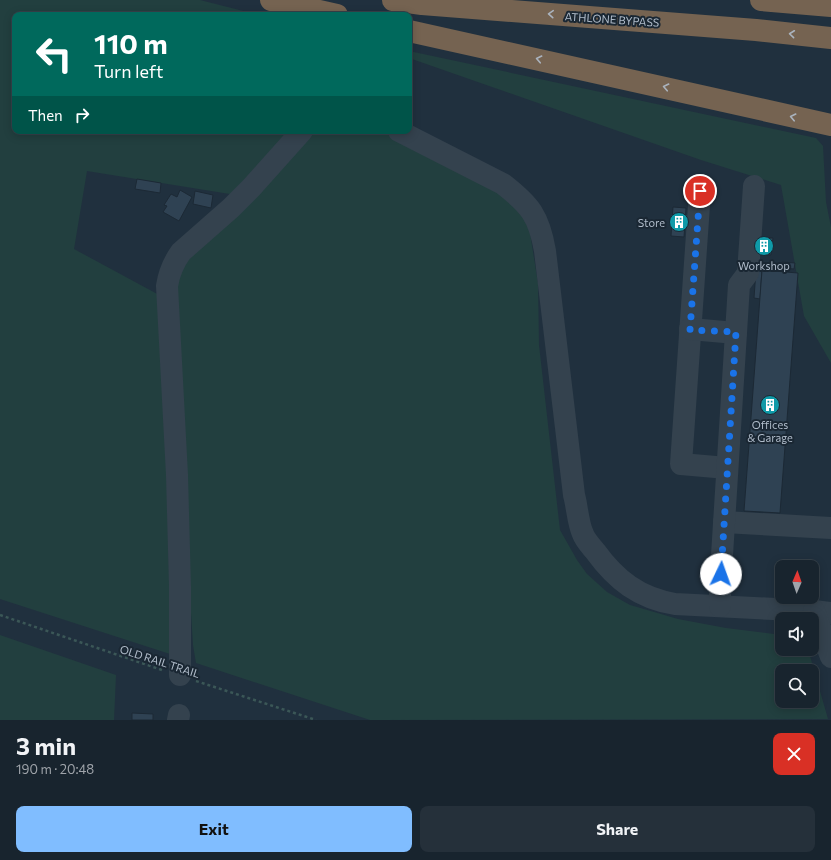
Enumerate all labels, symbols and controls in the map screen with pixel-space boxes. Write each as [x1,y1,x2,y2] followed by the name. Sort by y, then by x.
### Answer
[564,9,660,29] street label: ATHLONE BYPASS
[548,10,554,19] one-way arrow
[94,26,168,60] text: 110 m
[28,28,80,80] icon: left
[789,29,795,38] one-way arrow
[536,56,542,64] one-way arrow
[94,60,163,82] text: Turn left
[663,84,669,92] one-way arrow
[71,104,93,126] icon: right
[28,106,63,124] text: Then
[790,113,796,121] one-way arrow
[683,174,717,208] pin
[689,180,711,202] icon: arrive
[668,211,690,233] building icon: Store
[638,216,665,229] place label: Store
[753,235,775,257] building icon: Workshop
[738,259,790,272] place label: Workshop
[759,394,781,416] building icon: Offices & Garage
[747,418,793,444] place label: Offices & Garage
[700,553,742,595] position arrow
[775,560,819,604] north arrow
[775,560,819,708] map controls
[775,612,819,656] button: sound
[118,642,202,680] street label: OLD RAIL TRAIL
[775,664,819,708] button: search
[16,731,76,760] text: 3 min
[773,733,815,775] button: close
[16,761,94,777] text: 190 m · 20:48
[16,806,412,852] button: Exit
[420,806,815,852] button: Share

